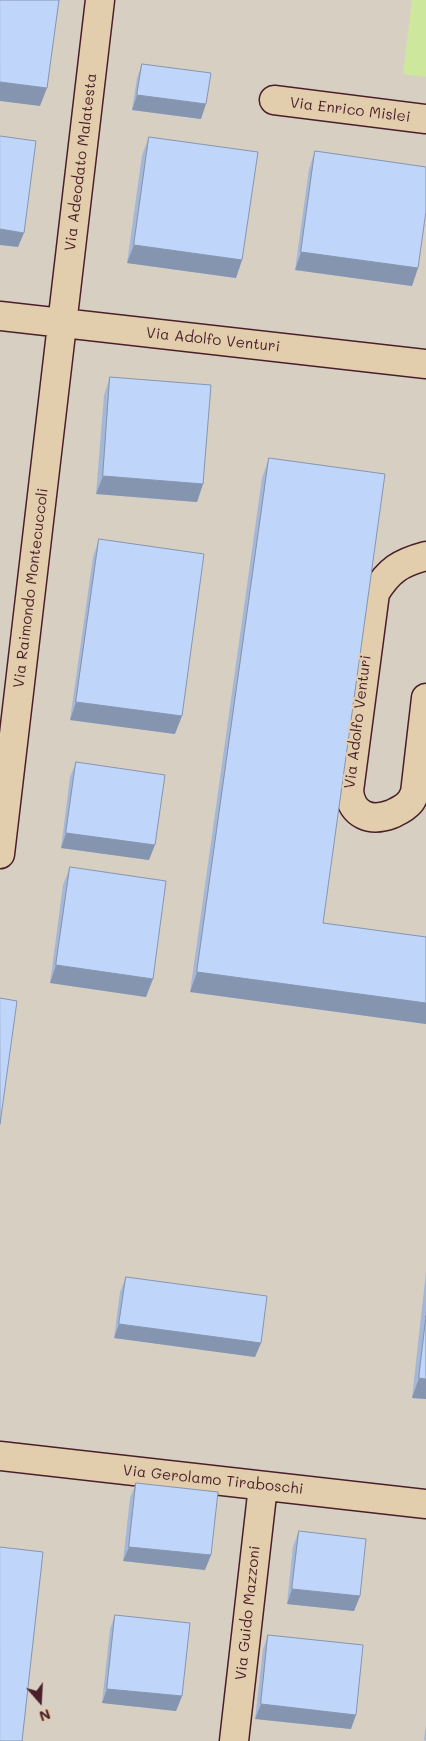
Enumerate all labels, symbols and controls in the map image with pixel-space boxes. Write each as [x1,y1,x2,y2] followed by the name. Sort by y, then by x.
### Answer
[61,72,101,252] street label: Via Adeodato Malatesta
[289,94,411,126] street label: Via Enrico Mislei
[145,324,281,356] street label: Via Adolfo Venturi
[10,487,52,689] street label: Via Raimondo Montecuccoli
[341,654,375,790] street label: Via Adolfo Venturi
[122,1462,304,1498] street label: Via Gerolamo Tiraboschi
[232,1545,264,1681] street label: Via Guido Mazzoni
[15,1676,65,1726] north arrow
[37,1705,53,1726] text: N

